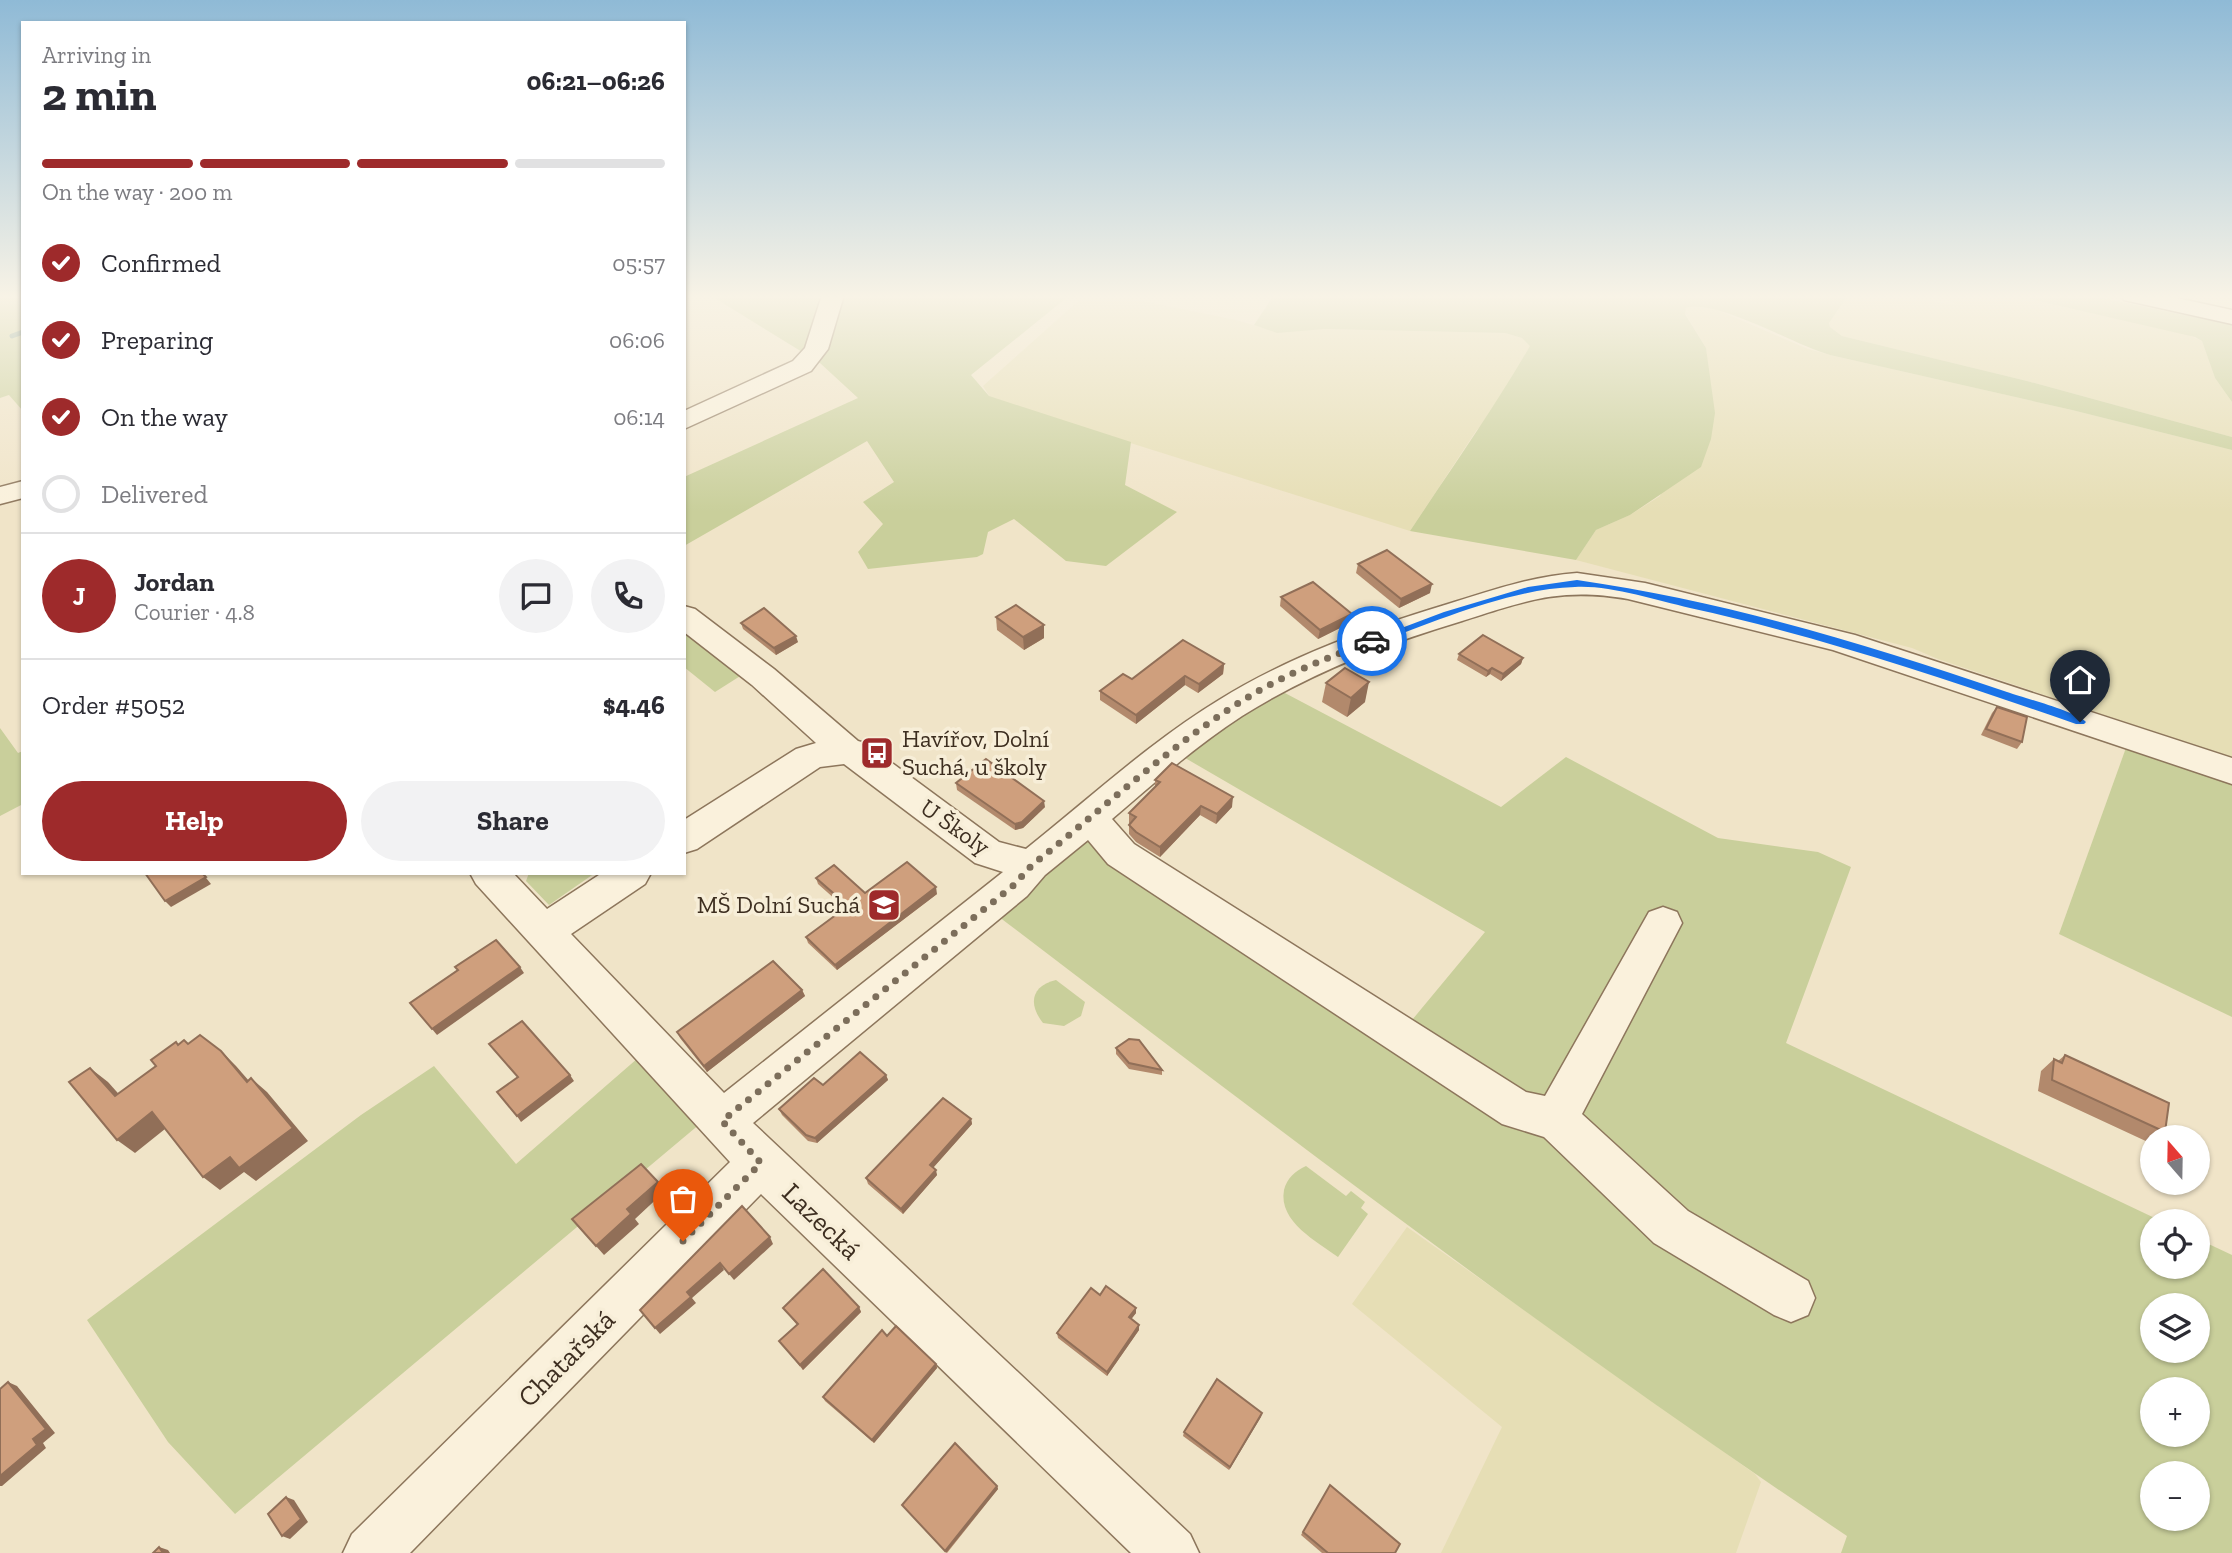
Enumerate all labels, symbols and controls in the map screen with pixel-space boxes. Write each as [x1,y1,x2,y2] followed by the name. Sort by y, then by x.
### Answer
[42,41,151,69] text: Arriving in
[527,65,665,97] text: 06:21–06:26
[42,67,157,122] text: 2 min
[42,178,232,206] text: On the way · 200 m
[42,244,80,282] icon: check
[101,247,221,279] text: Confirmed
[612,249,665,277] text: 05:57
[42,321,80,359] icon: check
[101,324,213,356] text: Preparing
[609,326,665,354] text: 06:06
[42,398,80,436] icon: check
[101,401,228,433] text: On the way
[613,403,665,431] text: 06:14
[101,478,208,510] text: Delivered
[499,559,573,633] button: chat
[591,559,665,633] button: phone
[134,566,214,598] text: Jordan
[73,580,85,612] text: J
[134,598,255,626] text: Courier · 4.8
[1337,606,1407,676] courier
[1353,622,1391,660] icon: car
[2050,650,2110,722] pin
[2061,661,2099,699] icon: home
[42,689,185,721] text: Order #5052
[603,689,665,721] text: $4.46
[902,724,1049,781] place label: Havířov, Dolní Suchá, u školy
[858,734,896,772] bus stop icon: Havířov, Dolní Suchá, u školy
[42,781,347,861] button: Help
[361,781,665,861] button: Share
[915,792,996,861] street label: U Školy
[865,886,903,924] school or university icon: MŠ Dolní Suchá
[697,890,860,919] place label: MŠ Dolní Suchá
[2140,1125,2210,1195] north arrow
[2140,1125,2210,1531] map controls
[653,1169,713,1241] pin
[776,1176,868,1267] street label: Lazecká
[664,1180,702,1218] icon: bag
[2140,1209,2210,1279] button: locate
[2140,1293,2210,1363] button: layers
[511,1303,622,1414] street label: Chatařská
[2140,1377,2210,1447] button: +
[2140,1461,2210,1531] button: −

